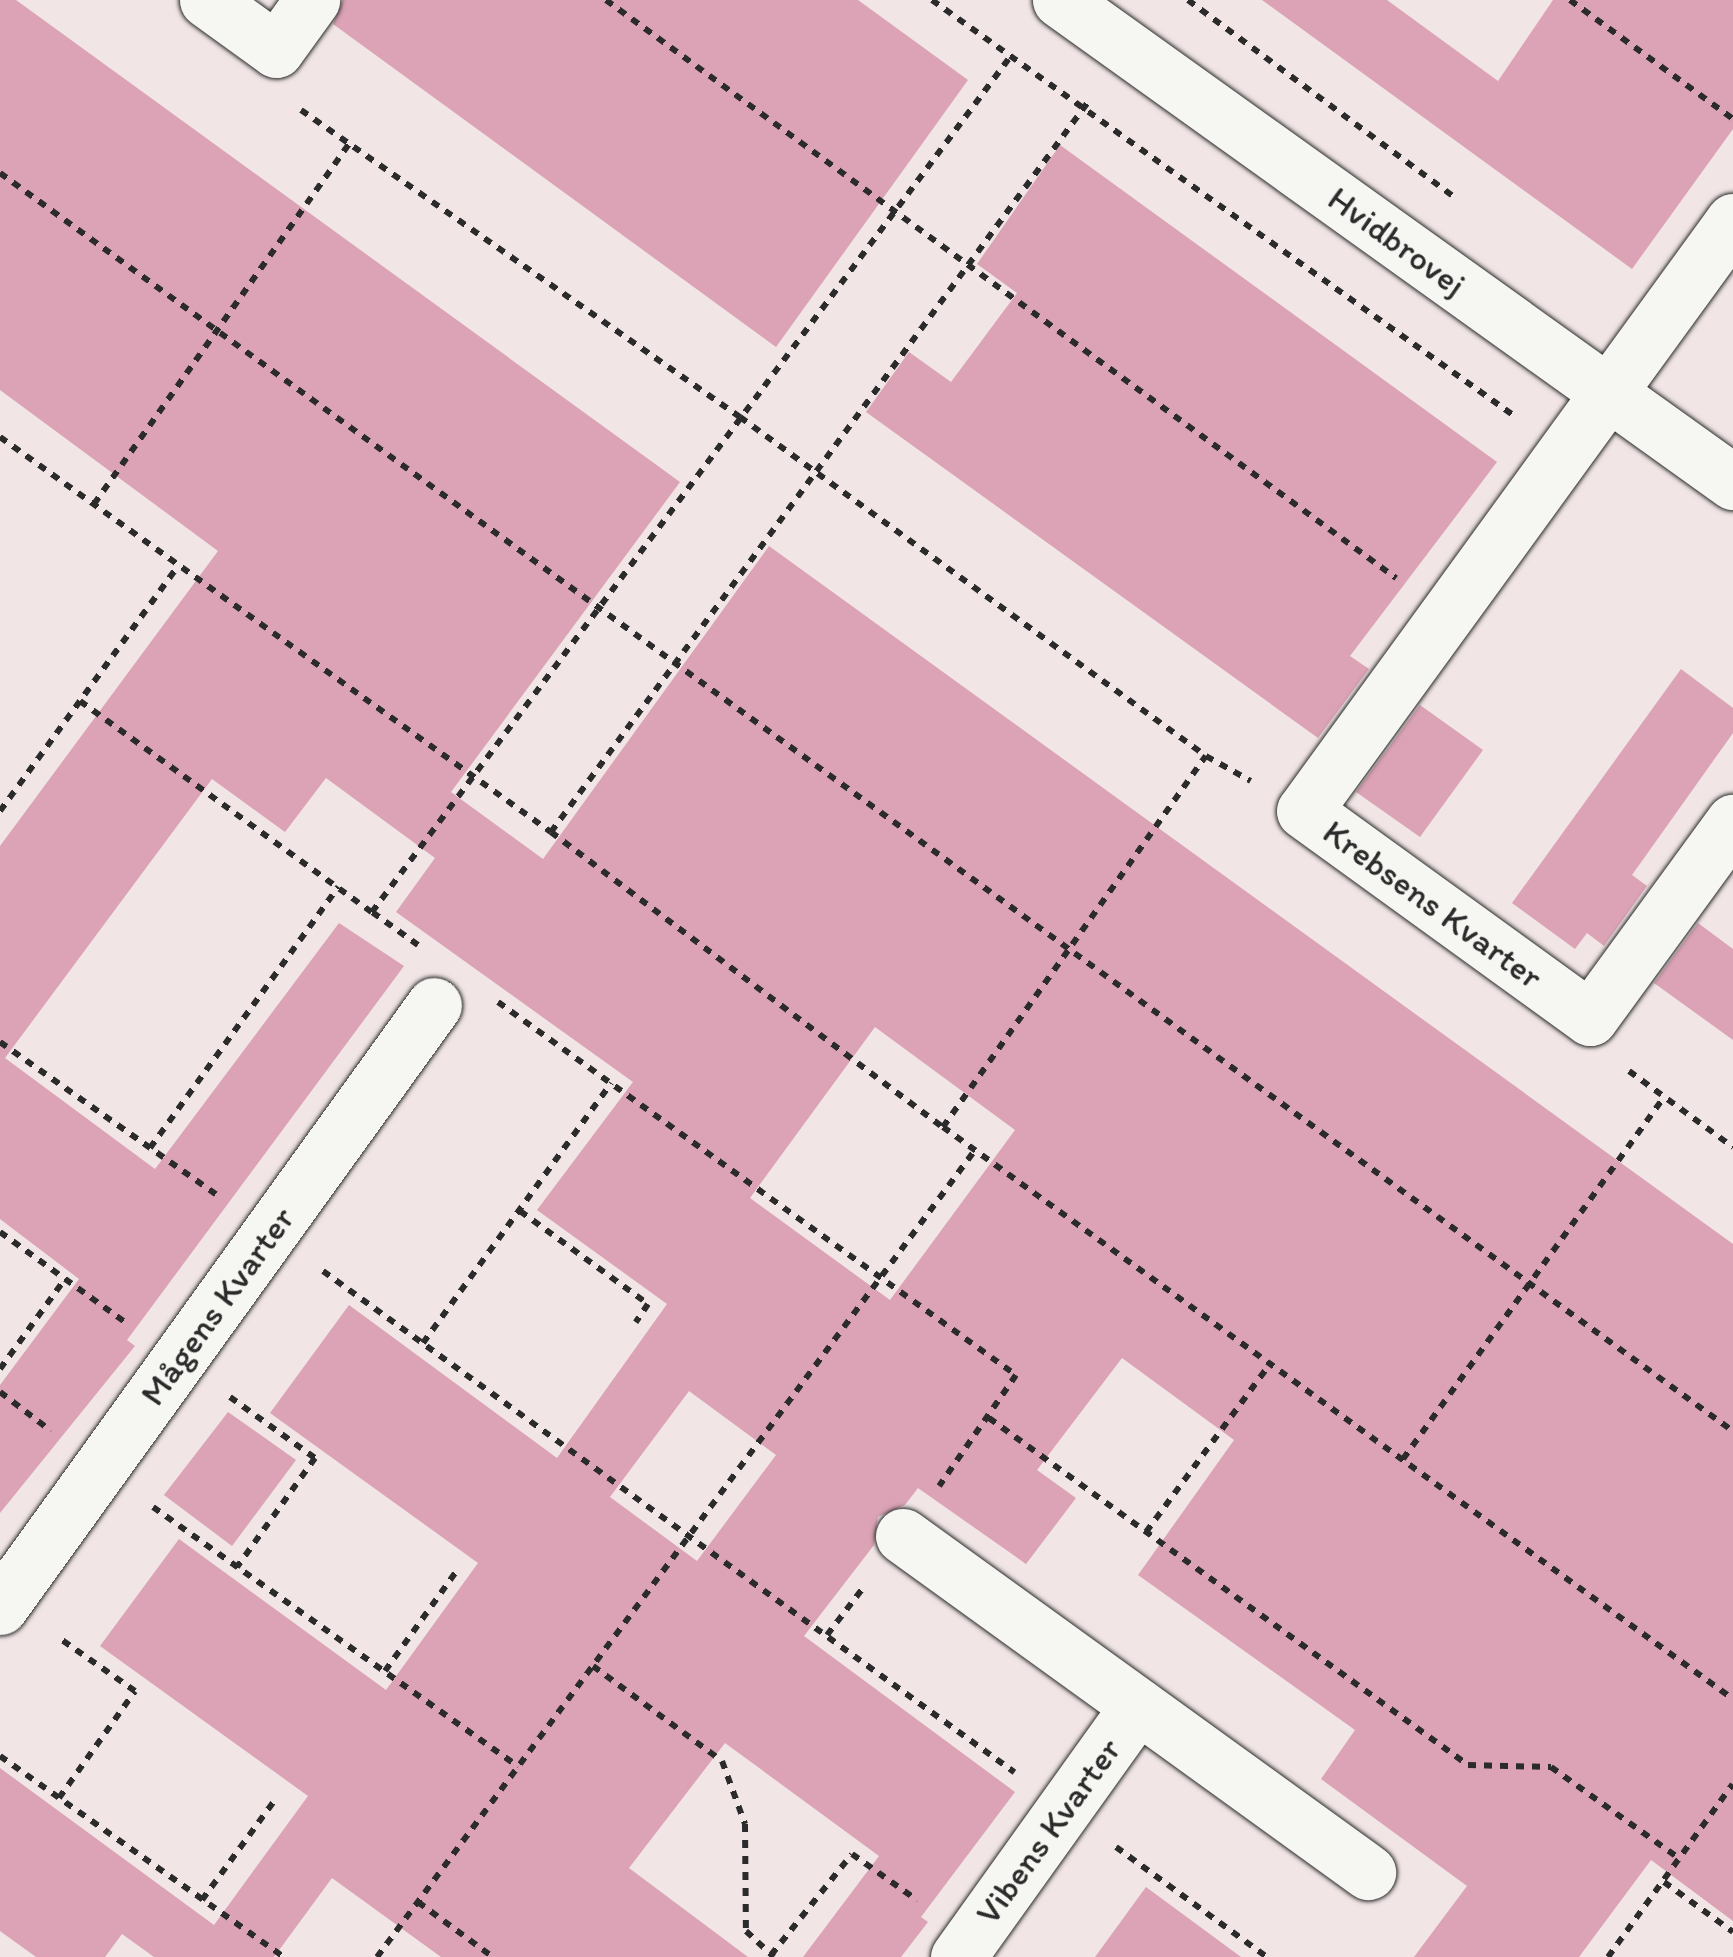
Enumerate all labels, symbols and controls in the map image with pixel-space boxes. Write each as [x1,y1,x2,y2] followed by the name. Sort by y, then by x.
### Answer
[1320,177,1474,305] street label: Hvidbrovej
[1316,811,1550,997] street label: Krebsens Kvarter
[131,1198,303,1414] street label: Mågens Kvarter
[966,1730,1130,1932] street label: Vibens Kvarter

